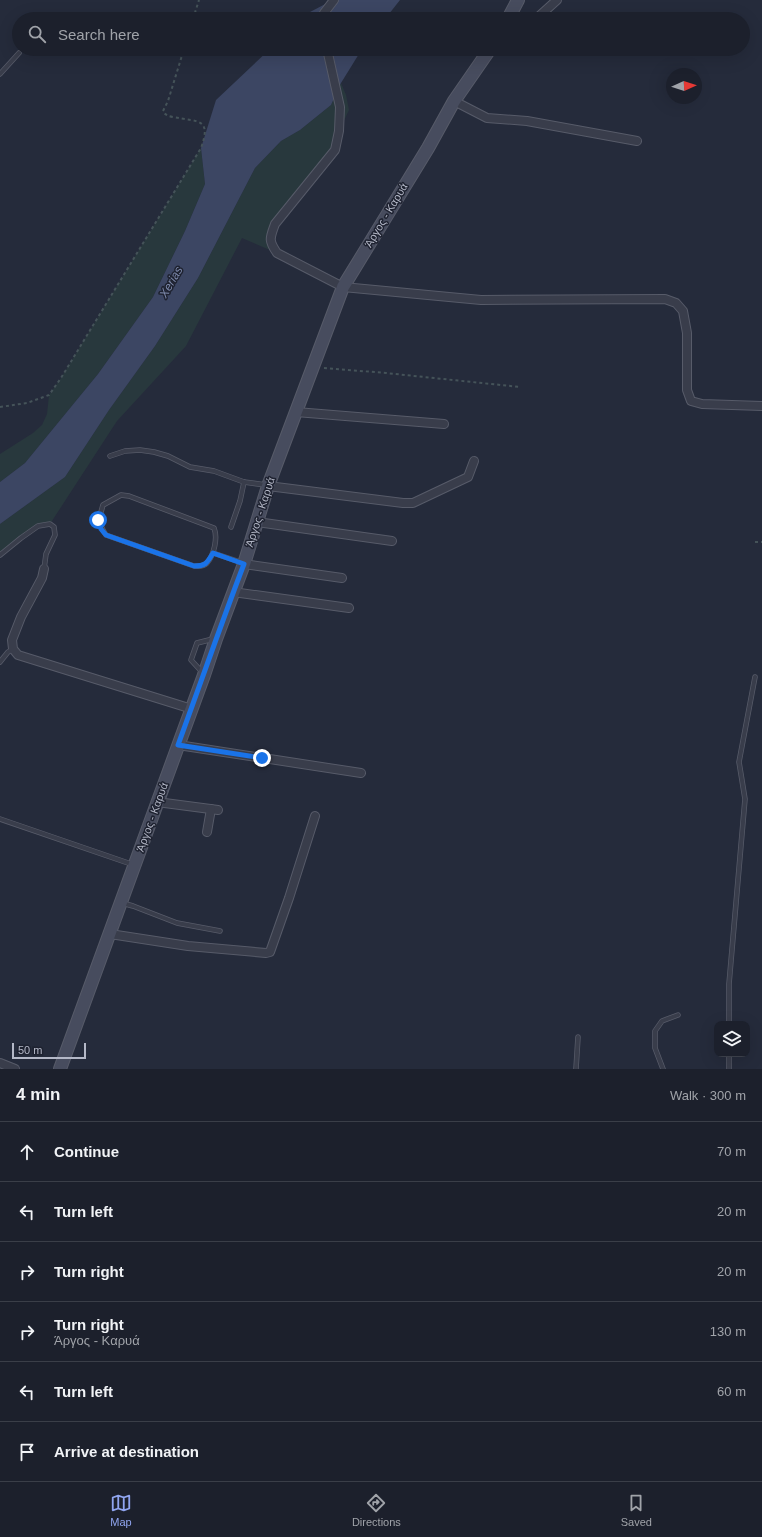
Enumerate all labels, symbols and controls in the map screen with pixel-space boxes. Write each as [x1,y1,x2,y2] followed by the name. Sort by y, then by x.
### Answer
[12,12,750,56] search box
[26,23,48,45] icon: search
[58,26,140,43] text: Search here
[666,68,702,104] north arrow
[362,180,410,249] street label: Άργος - Καρυά
[156,264,186,301] water label: Xerias
[243,475,277,548] street label: Άργος - Καρυά
[89,511,107,529] route start
[253,749,271,767] route end
[134,780,170,853] street label: Άργος - Καρυά
[714,1021,750,1057] map controls
[714,1021,750,1057] button: layers
[12,1041,86,1060] scale bar
[18,1044,42,1056] text: 50 m
[16,1085,60,1104] text: 4 min
[670,1088,746,1103] text: Walk · 300 m
[16,1141,38,1163] icon: ahead
[54,1143,119,1160] text: Continue
[717,1144,746,1159] text: 70 m
[16,1201,38,1223] icon: left
[54,1203,113,1220] text: Turn left
[717,1204,746,1219] text: 20 m
[16,1261,38,1283] icon: right
[54,1263,124,1280] text: Turn right
[717,1264,746,1279] text: 20 m
[54,1316,124,1333] text: Turn right
[16,1321,38,1343] icon: right
[710,1324,746,1339] text: 130 m
[54,1333,140,1348] text: Άργος - Καρυά
[16,1381,38,1403] icon: left
[54,1383,113,1400] text: Turn left
[717,1384,746,1399] text: 60 m
[16,1441,38,1463] icon: arrive
[54,1443,199,1460] text: Arrive at destination
[110,1492,132,1528] tab: Map
[352,1492,401,1528] tab: Directions
[621,1492,652,1528] tab: Saved

